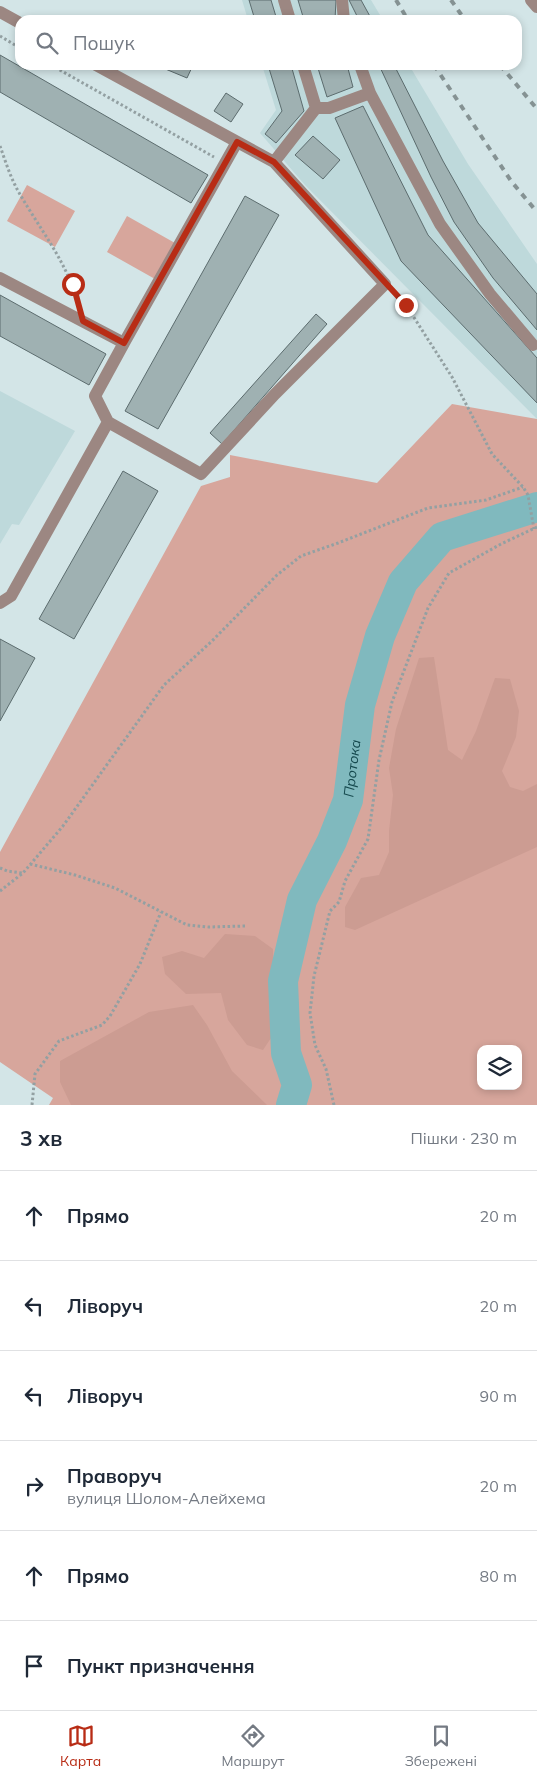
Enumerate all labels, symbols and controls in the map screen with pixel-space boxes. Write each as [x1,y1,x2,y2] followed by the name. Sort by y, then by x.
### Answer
[15,15,522,70] search box
[33,29,61,57] icon: search
[73,31,135,55] text: Пошук
[62,273,85,296] route start
[395,294,418,317] route end
[339,738,365,798] water label: Протока
[477,1045,522,1090] map controls
[477,1045,522,1090] button: layers
[20,1125,62,1151] text: 3 хв
[411,1128,517,1148] text: Пішки · 230 m
[20,1202,48,1230] icon: ahead
[67,1204,129,1228] text: Прямо
[480,1206,517,1226] text: 20 m
[20,1292,48,1320] icon: left
[67,1294,143,1318] text: Ліворуч
[480,1296,517,1316] text: 20 m
[20,1382,48,1410] icon: left
[67,1384,143,1408] text: Ліворуч
[480,1386,517,1406] text: 90 m
[67,1464,162,1488] text: Праворуч
[20,1472,48,1500] icon: right
[480,1476,517,1496] text: 20 m
[67,1488,266,1508] text: вулиця Шолом-Алейхема
[20,1562,48,1590] icon: ahead
[67,1564,129,1588] text: Прямо
[480,1566,517,1586] text: 80 m
[20,1652,48,1680] icon: arrive
[67,1654,255,1678] text: Пункт призначення
[60,1722,101,1770] tab: Карта
[221,1722,284,1770] tab: Маршрут
[405,1722,477,1770] tab: Збережені

